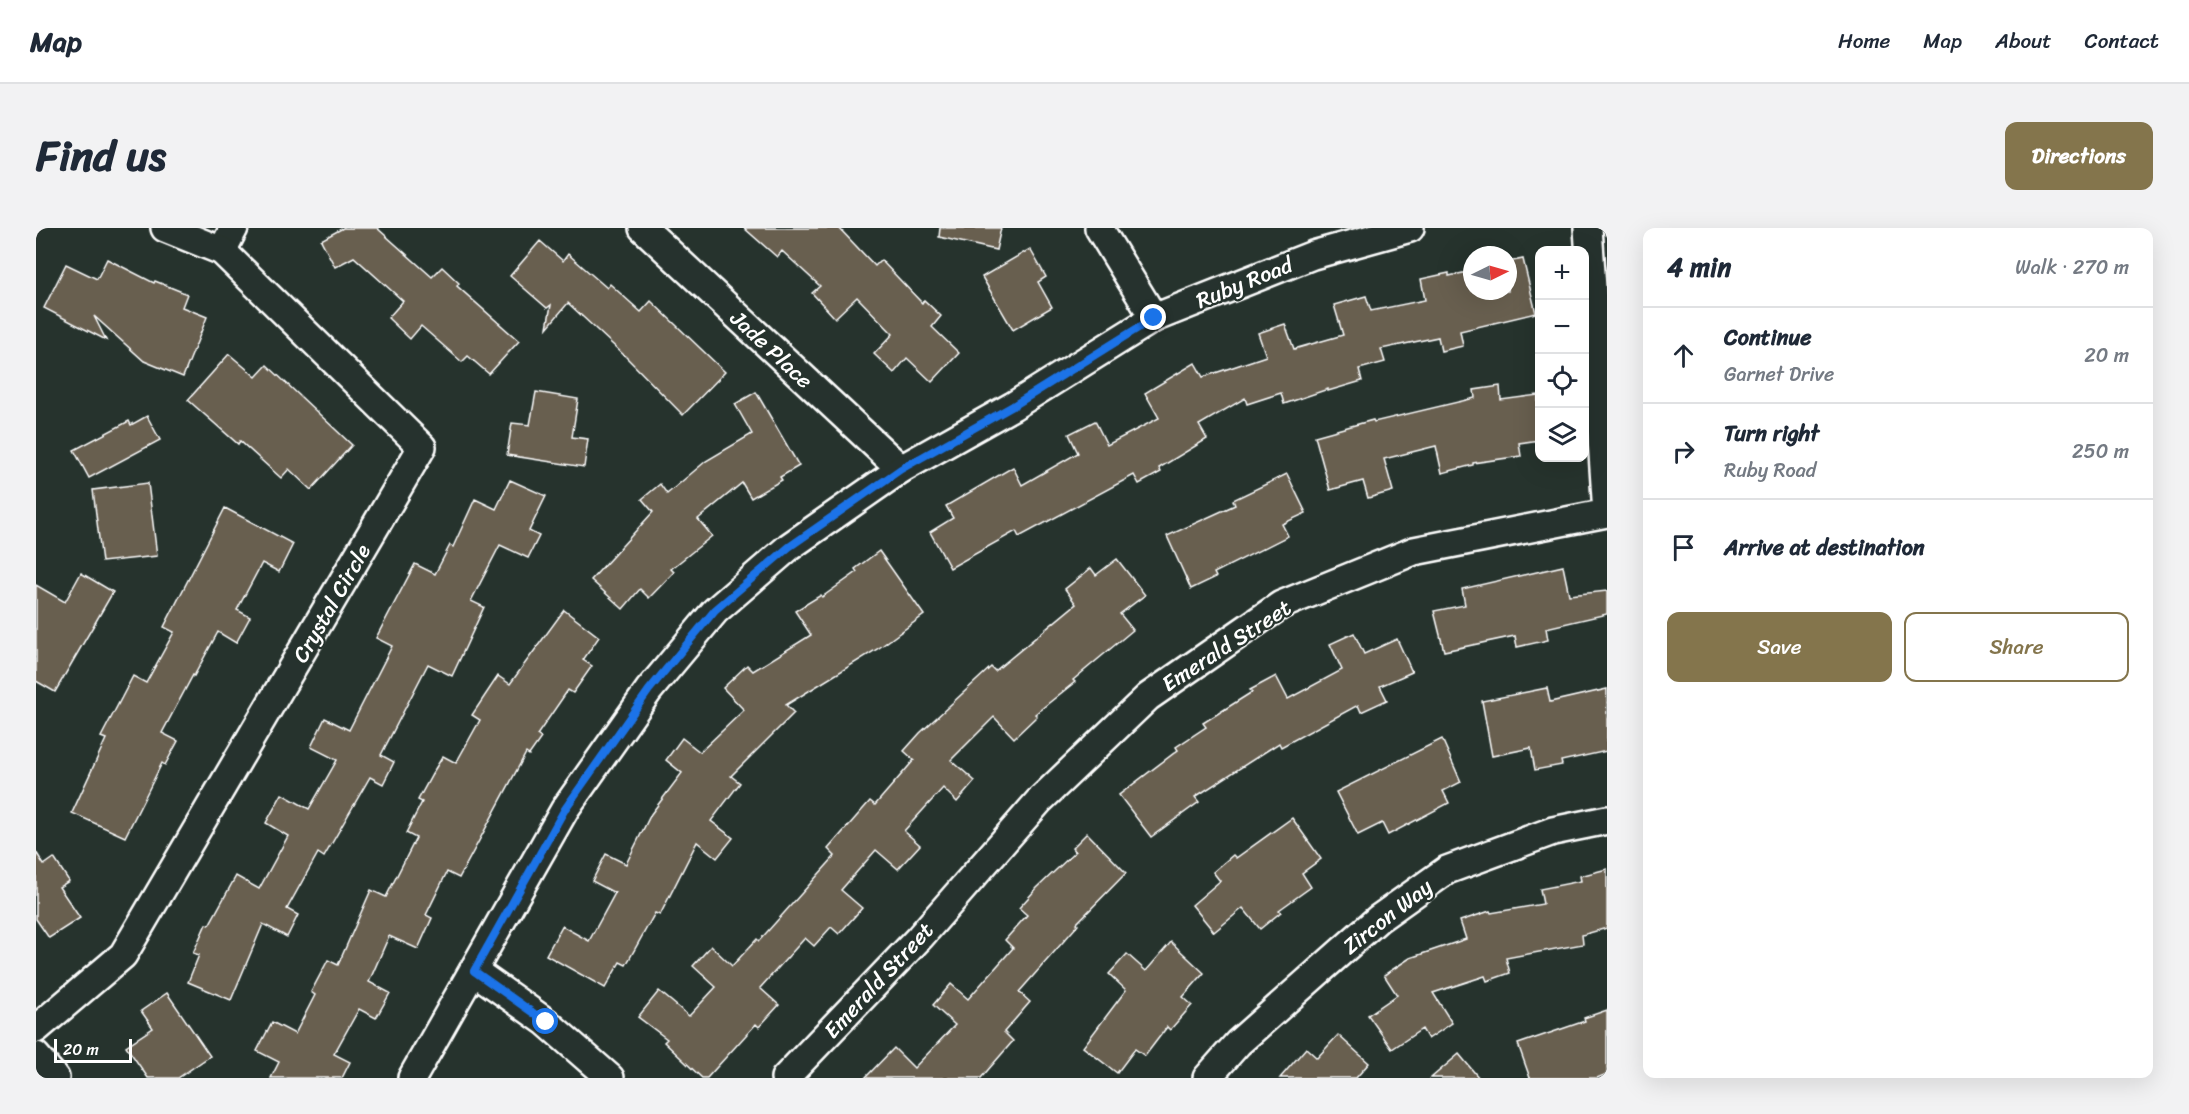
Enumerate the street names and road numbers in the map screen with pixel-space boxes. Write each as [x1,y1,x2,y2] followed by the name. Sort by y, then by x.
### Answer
[1190,245,1300,320] street label: Ruby Road
[720,299,822,399] street label: Jade Place
[281,536,382,670] street label: Crystal Circle
[1153,588,1300,702] street label: Emerald Street
[1333,868,1442,964] street label: Zircon Way
[813,912,944,1048] street label: Emerald Street

